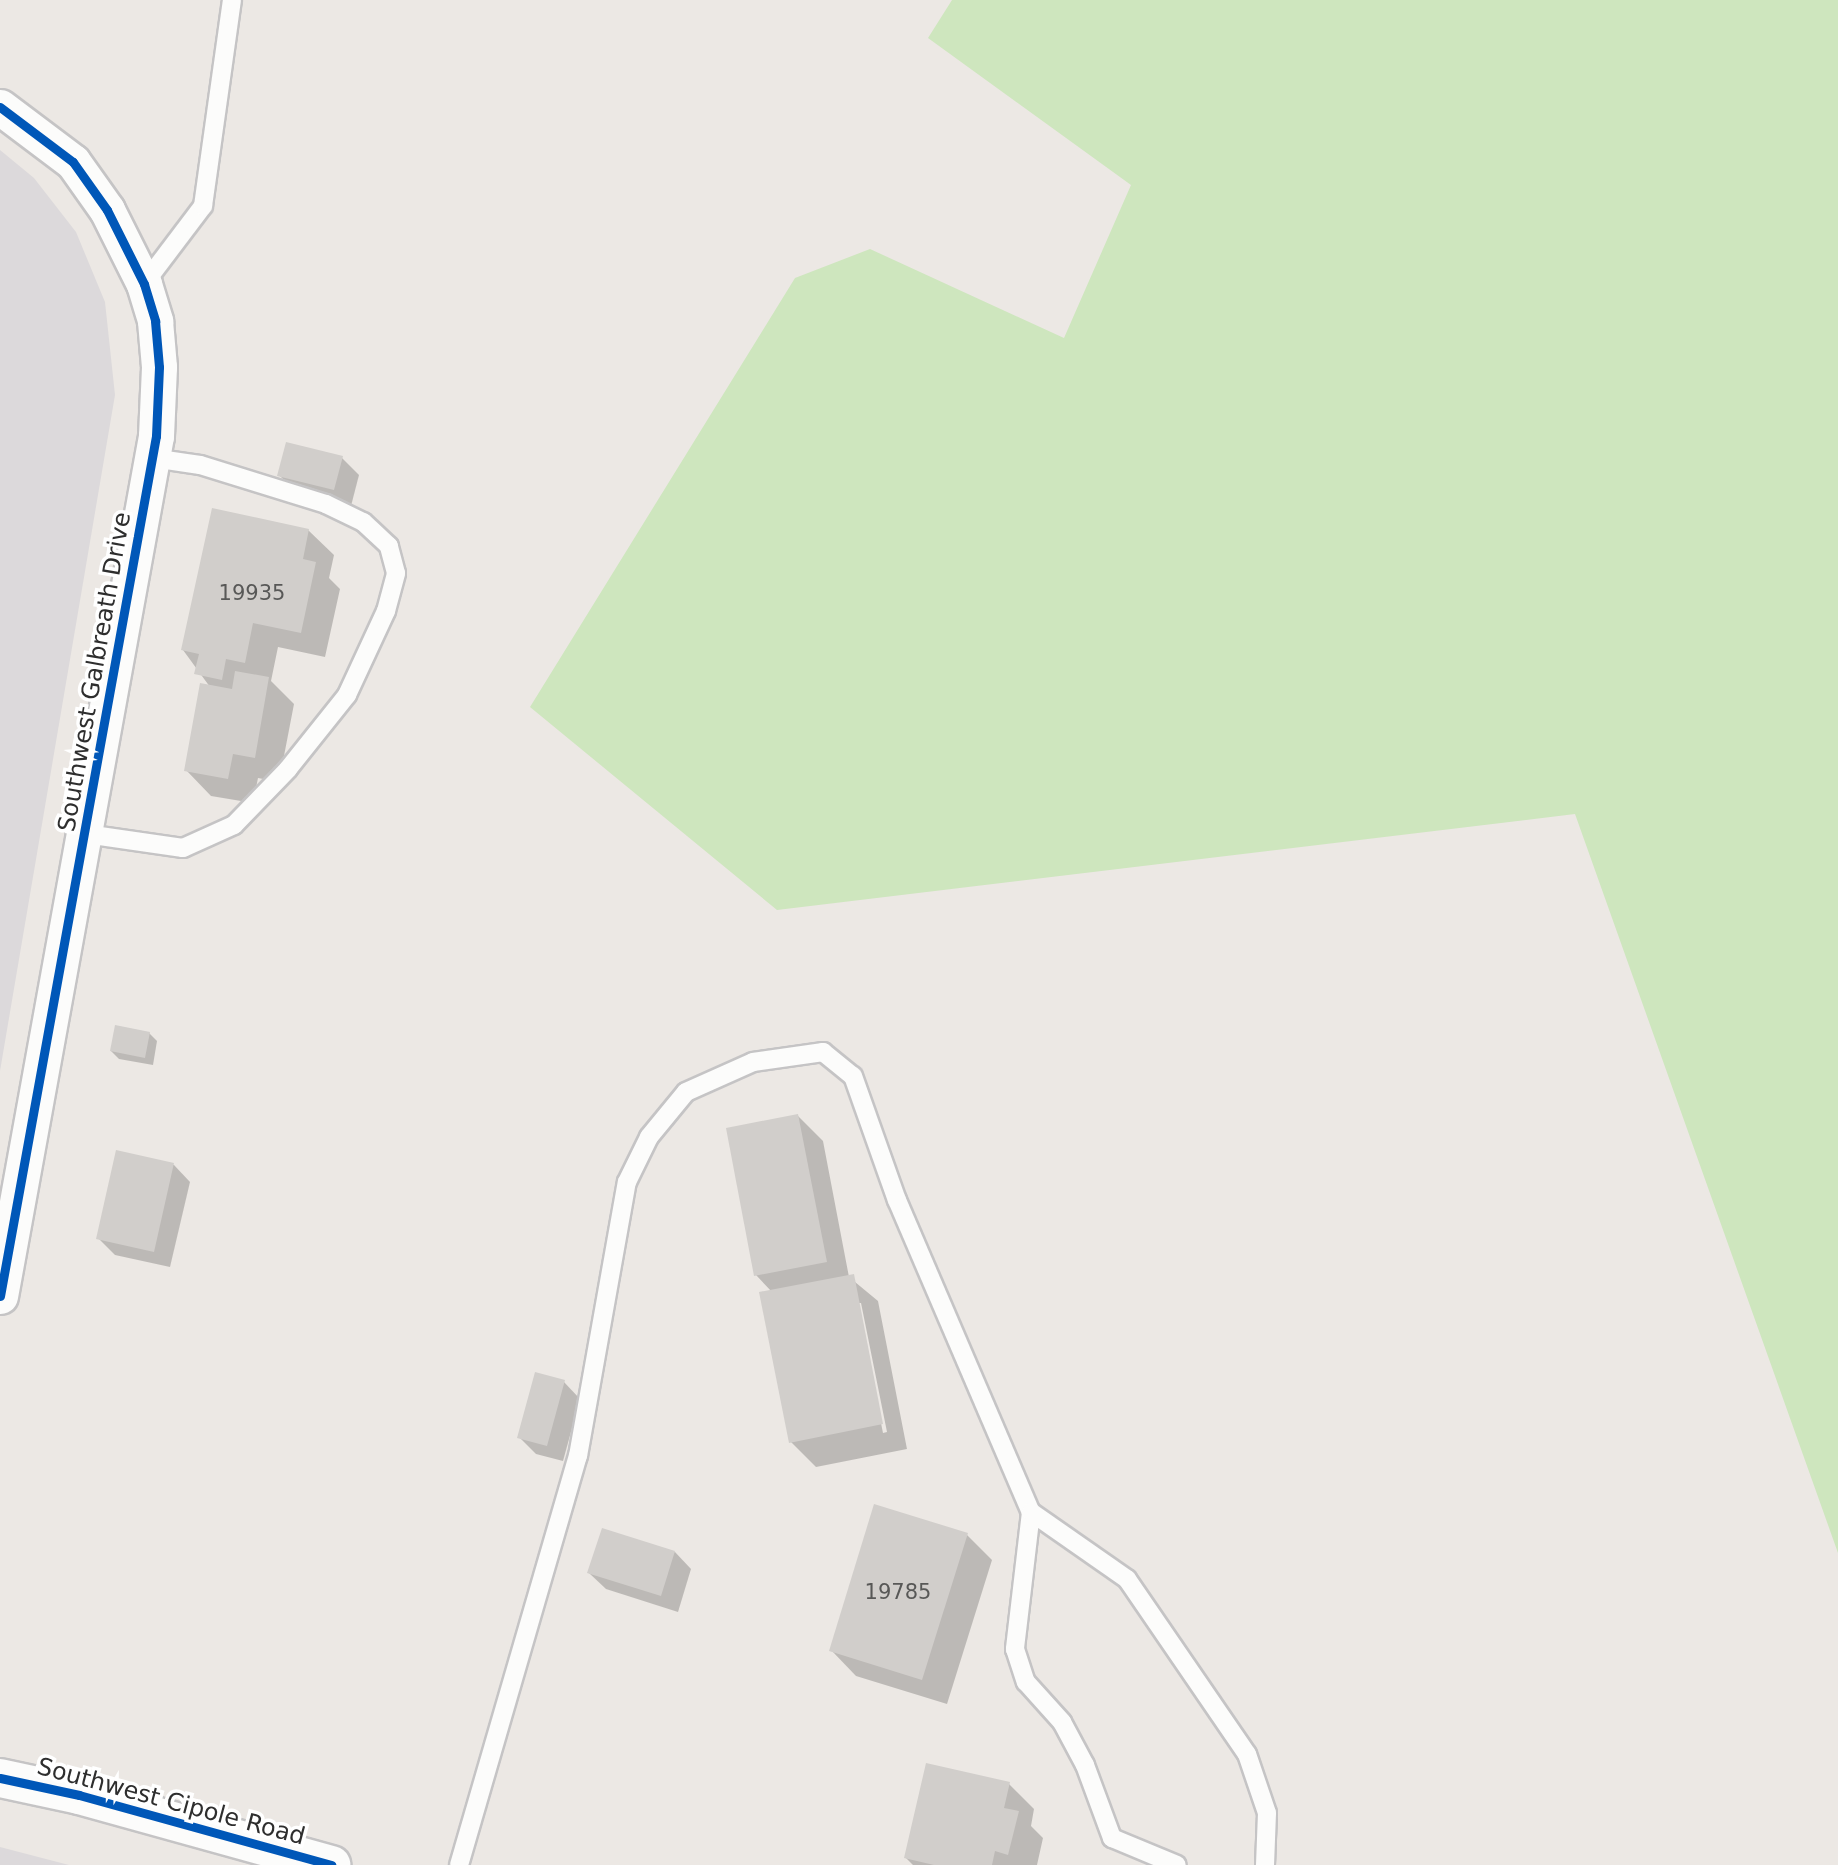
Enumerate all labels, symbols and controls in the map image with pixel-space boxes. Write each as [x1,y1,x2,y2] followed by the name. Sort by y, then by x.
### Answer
[53,510,137,834] street label: Southwest Galbreath Drive
[219,580,285,606] house number: 19935
[865,1579,931,1605] house number: 19785
[34,1752,308,1852] street label: Southwest Cipole Road

